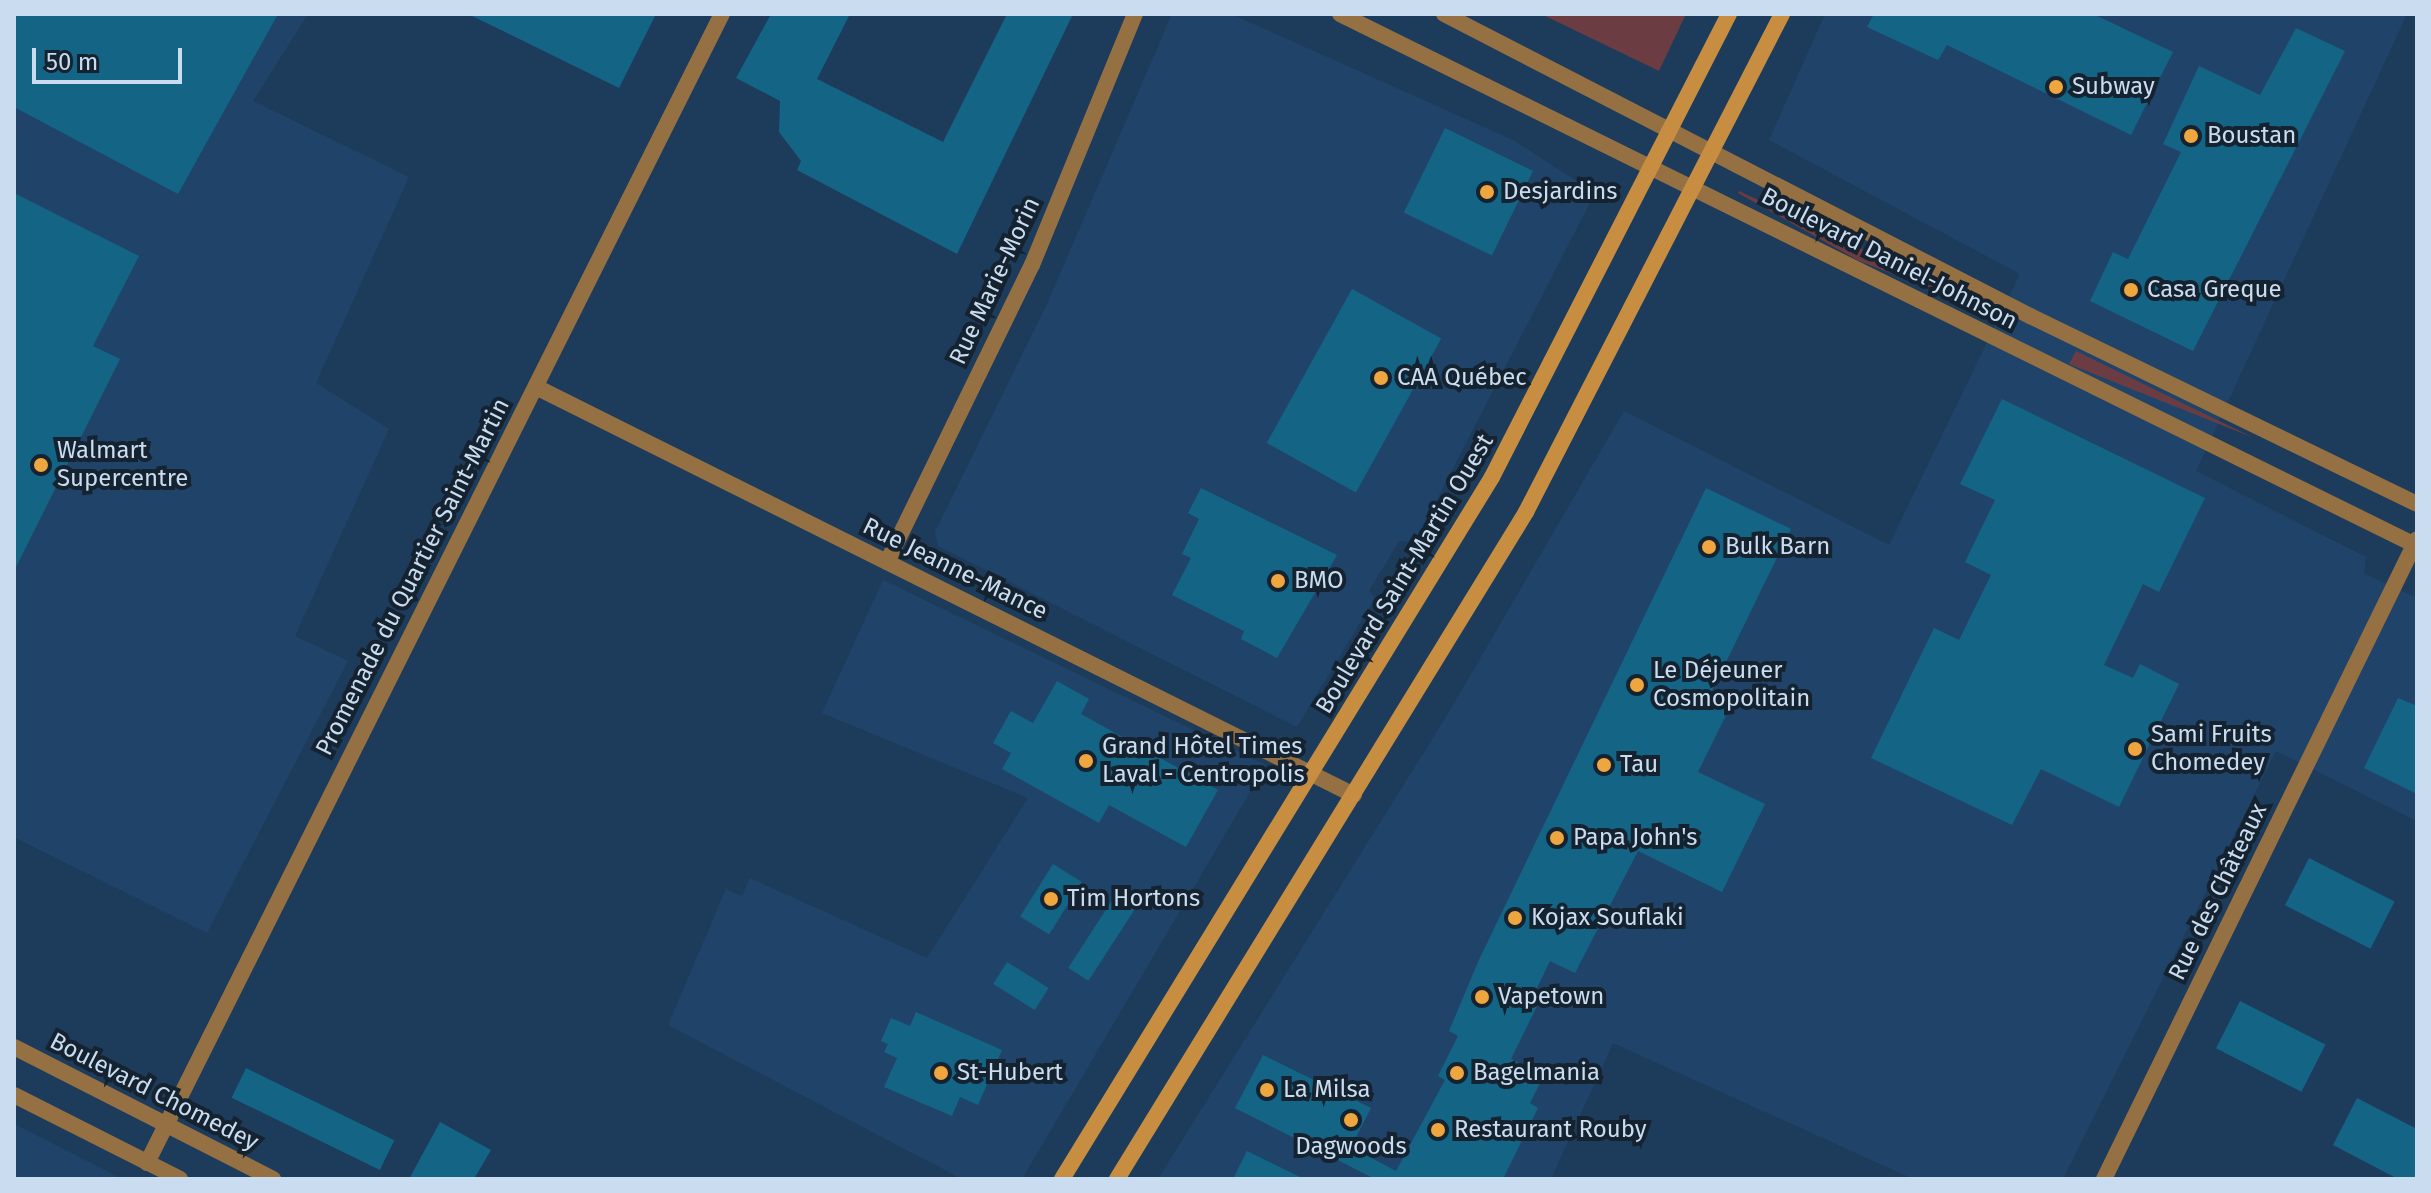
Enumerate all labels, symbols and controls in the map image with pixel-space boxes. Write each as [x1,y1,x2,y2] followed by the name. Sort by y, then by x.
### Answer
[36,32,186,82] scale bar
[46,48,98,76] text: 50 m
[2072,73,2155,101] place label: Subway
[2047,78,2065,96] marker: Subway
[2207,122,2296,150] place label: Boustan
[2182,127,2200,145] marker: Boustan
[1503,178,1617,206] place label: Desjardins
[1756,182,2022,336] street label: Boulevard Daniel-Johnson
[1478,183,1496,201] marker: Desjardins
[944,193,1046,369] street label: Rue Marie-Morin
[2147,276,2282,304] place label: Casa Greque
[2122,281,2140,299] marker: Casa Greque
[1397,364,1527,392] place label: CAA Québec
[1372,369,1390,387] marker: CAA Québec
[310,394,516,760] street label: Promenade du Quartier Saint-Martin
[1310,429,1500,719] street label: Boulevard Saint-Martin Ouest
[57,437,188,493] place label: Walmart Supercentre
[32,456,50,474] marker: Walmart Supercentre
[858,512,1052,626] street label: Rue Jeanne-Mance
[1725,533,1830,561] place label: Bulk Barn
[1700,538,1718,556] marker: Bulk Barn
[1294,567,1344,595] place label: BMO
[1269,572,1287,590] marker: BMO
[1653,657,1810,713] place label: Le Déjeuner Cosmopolitain
[1628,676,1646,694] marker: Le Déjeuner Cosmopolitain
[2151,721,2272,777] place label: Sami Fruits Chomedey
[1102,733,1305,789] place label: Grand Hôtel Times Laval - Centropolis
[2126,740,2144,758] marker: Sami Fruits Chomedey
[1620,751,1658,779] place label: Tau
[1077,752,1095,770] marker: Grand Hôtel Times Laval - Centropolis
[1595,756,1613,774] marker: Tau
[2163,799,2273,985] street label: Rue des Châteaux
[1573,824,1698,852] place label: Papa John's
[1548,829,1566,847] marker: Papa John's
[1067,885,1200,913] place label: Tim Hortons
[1042,890,1060,908] marker: Tim Hortons
[1531,904,1684,932] place label: Kojax Souflaki
[1506,909,1524,927] marker: Kojax Souflaki
[1498,983,1604,1011] place label: Vapetown
[1473,988,1491,1006] marker: Vapetown
[45,1027,263,1157] street label: Boulevard Chomedey
[957,1059,1063,1087] place label: St-Hubert
[1473,1059,1600,1087] place label: Bagelmania
[932,1064,950,1082] marker: St-Hubert
[1448,1064,1466,1082] marker: Bagelmania
[1283,1076,1371,1104] place label: La Milsa
[1258,1081,1276,1099] marker: La Milsa
[1342,1111,1360,1129] marker: Dagwoods
[1454,1116,1647,1144] place label: Restaurant Rouby
[1429,1121,1447,1139] marker: Restaurant Rouby
[1295,1133,1407,1161] place label: Dagwoods

